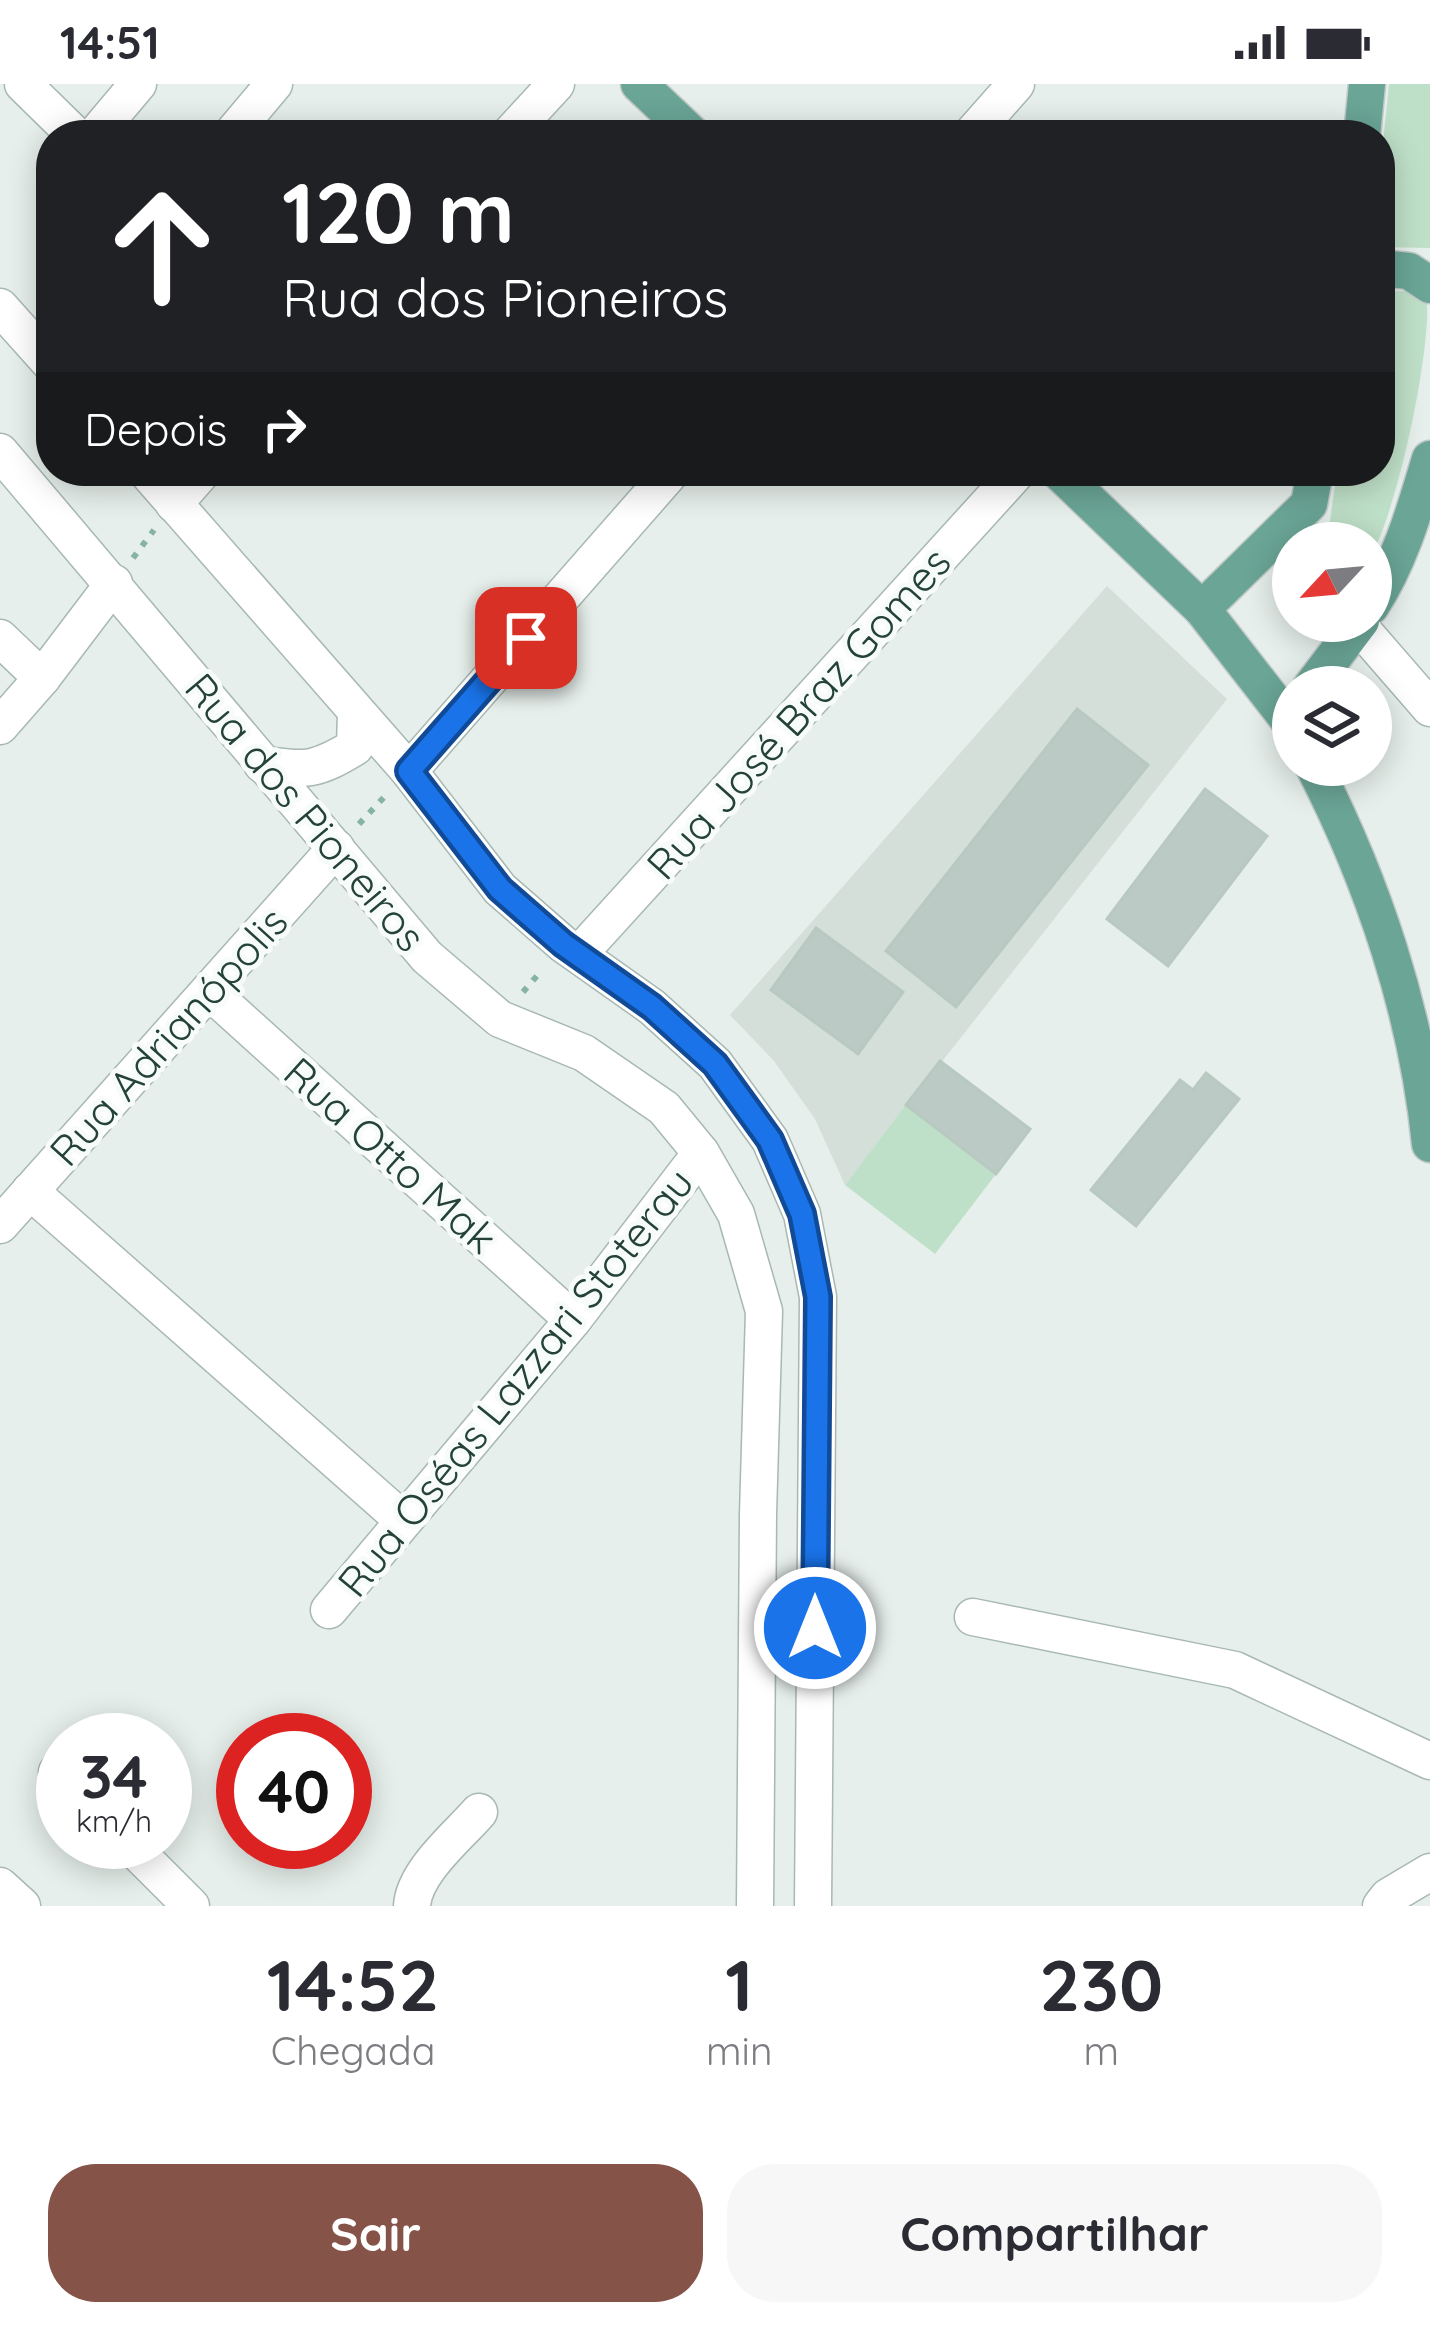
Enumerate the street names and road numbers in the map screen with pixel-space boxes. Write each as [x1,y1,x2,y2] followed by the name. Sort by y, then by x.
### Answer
[635,536,961,890] street label: Rua José Braz Gomes
[174,662,438,962] street label: Rua dos Pioneiros
[38,895,298,1177] street label: Rua Adrianópolis
[274,1045,508,1265] street label: Rua Otto Mak
[326,1157,704,1607] street label: Rua Oséas Lazzari Stoterau

